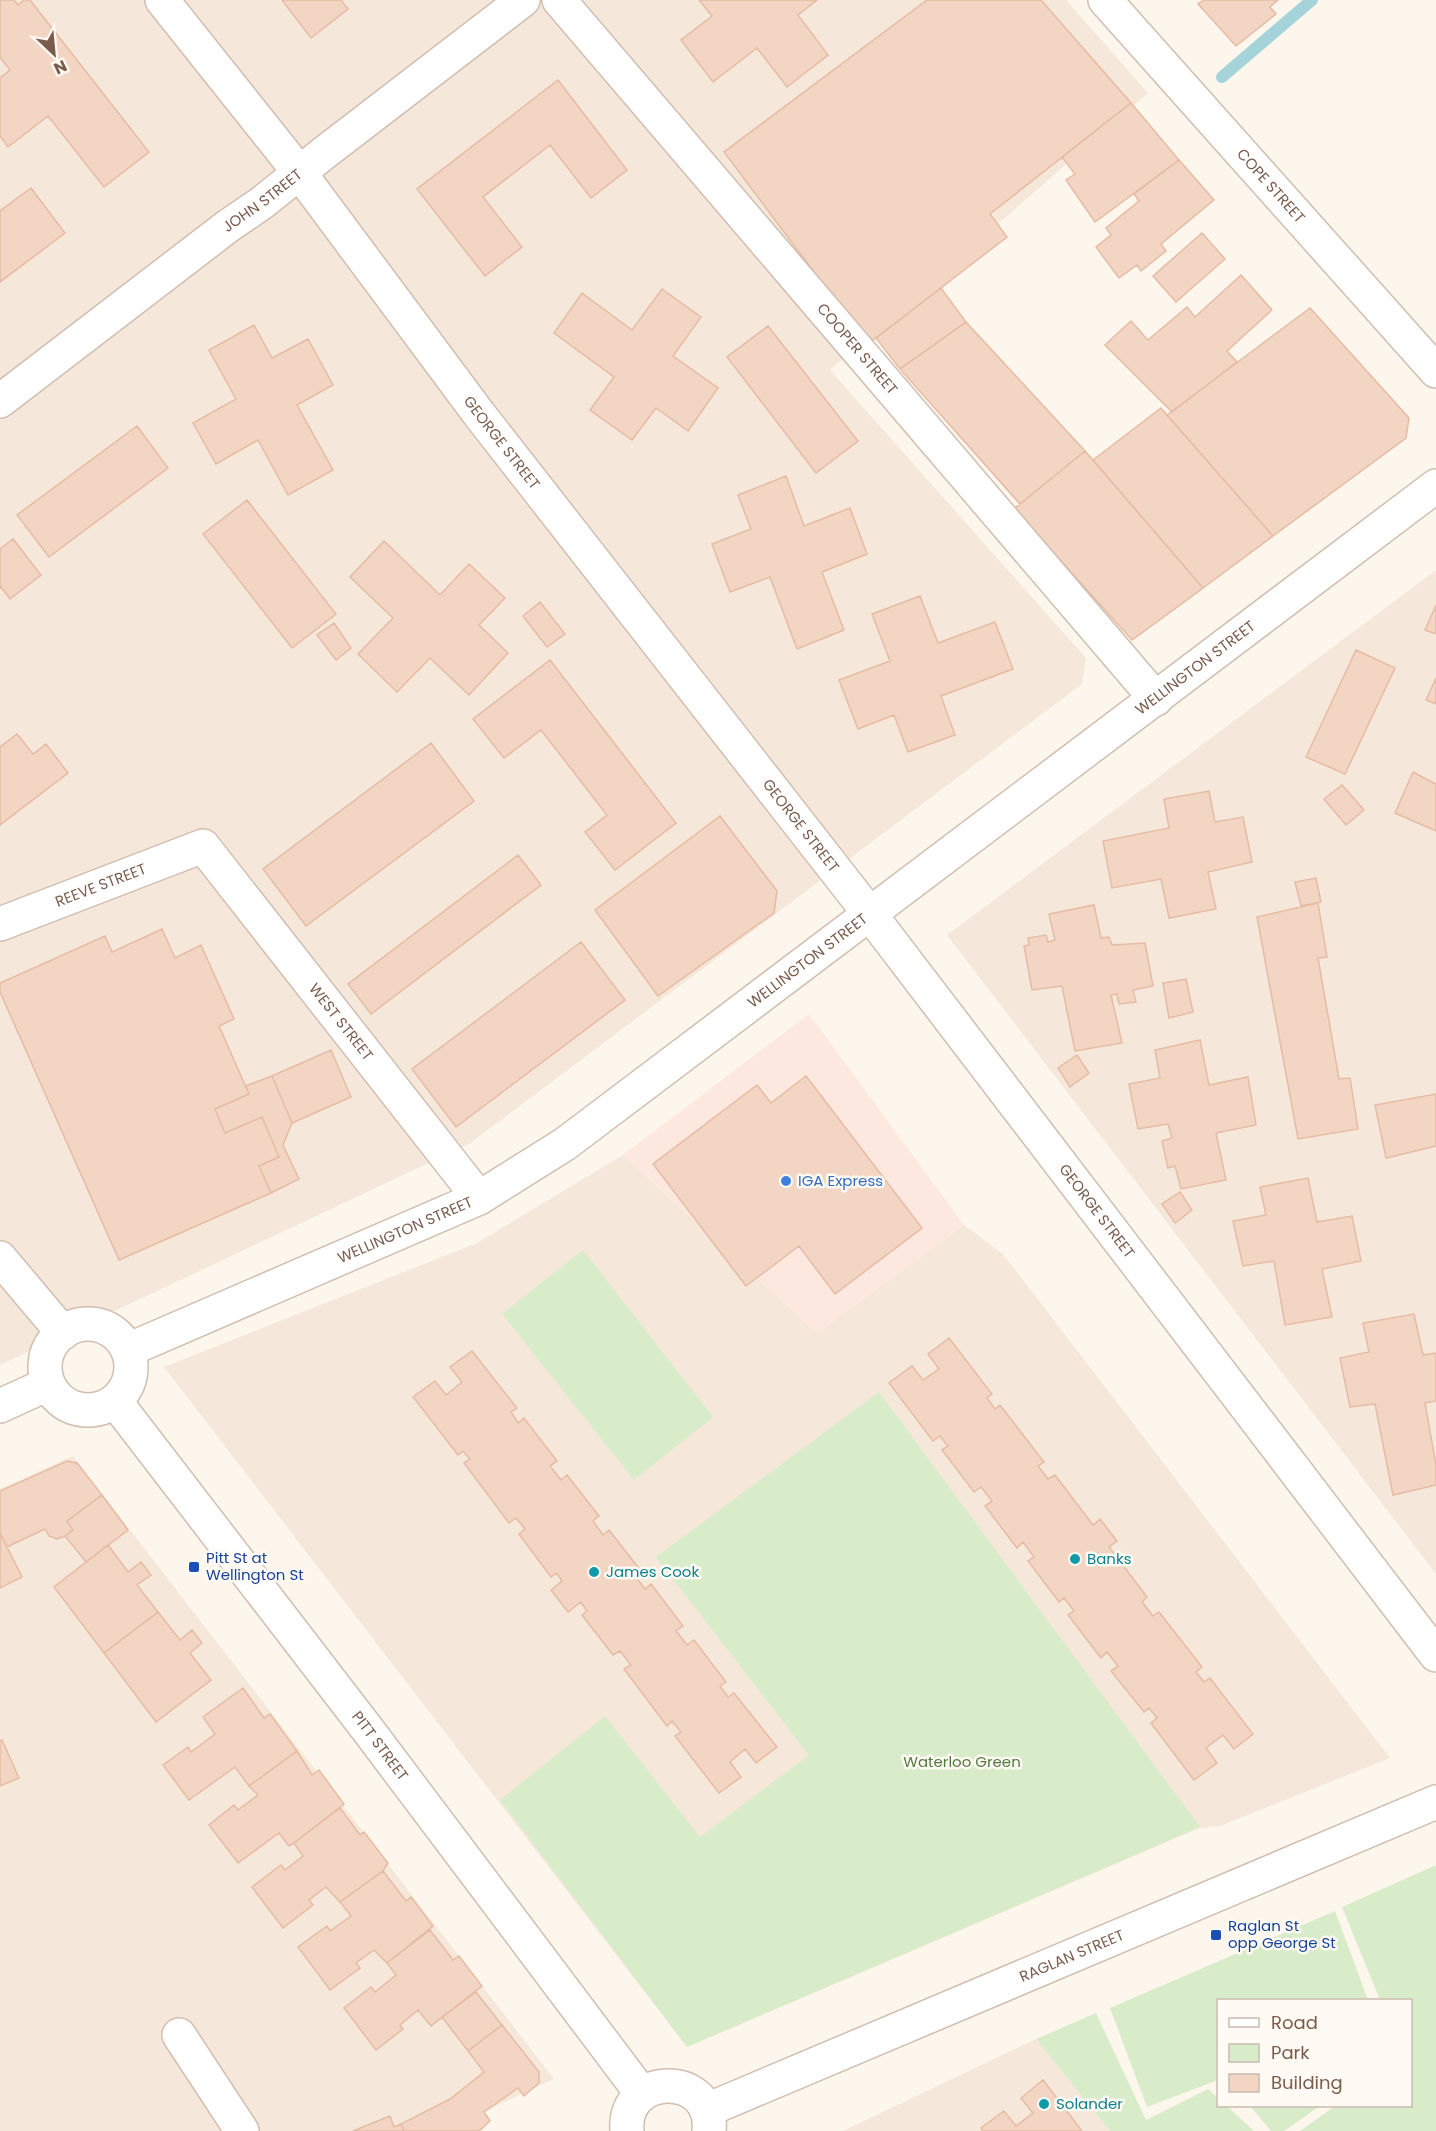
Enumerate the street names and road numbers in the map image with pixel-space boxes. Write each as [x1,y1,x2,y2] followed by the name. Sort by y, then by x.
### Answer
[1232,144,1310,227] street label: COPE STREET
[218,164,306,237] street label: JOHN STREET
[812,298,903,399] street label: COOPER STREET
[459,391,545,494] street label: GEORGE STREET
[1131,615,1259,720] street label: WELLINGTON STREET
[758,774,844,876] street label: GEORGE STREET
[52,858,149,912] street label: REEVE STREET
[743,908,872,1013] street label: WELLINGTON STREET
[304,979,378,1065] street label: WEST STREET
[1054,1159,1140,1262] street label: GEORGE STREET
[334,1191,476,1268] street label: WELLINGTON STREET
[347,1707,414,1785] street label: PITT STREET
[1016,1924,1127,1987] street label: RAGLAN STREET

